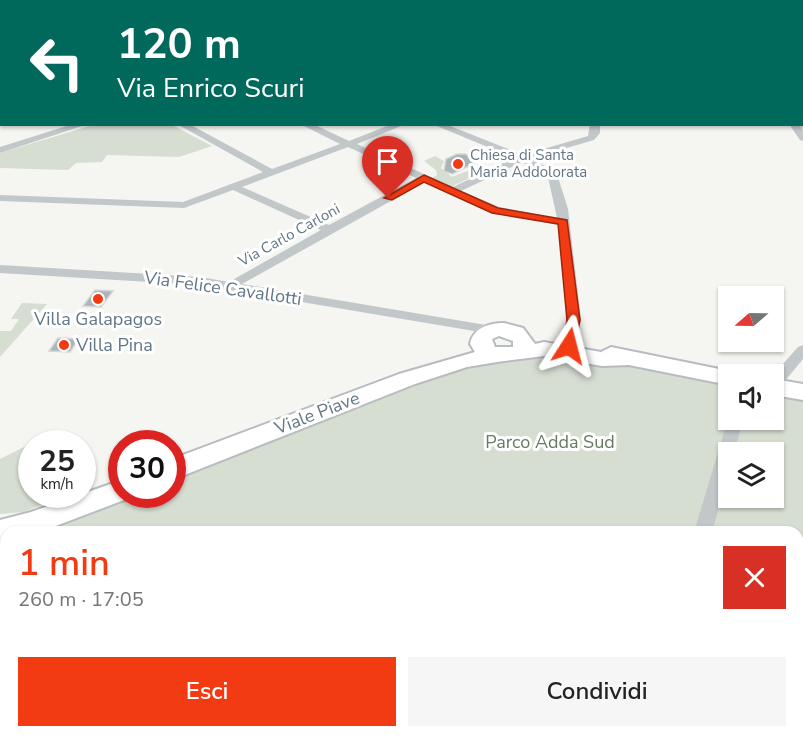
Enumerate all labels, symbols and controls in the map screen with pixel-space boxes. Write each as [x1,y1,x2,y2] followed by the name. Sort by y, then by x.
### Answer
[117,16,241,73] text: 120 m
[18,24,96,102] icon: left
[117,70,305,107] text: Via Enrico Scuri
[362,136,413,198] pin
[371,145,404,178] icon: arrive
[470,145,587,182] place label: Chiesa di Santa Maria Addolorata
[451,157,465,171] marker: Chiesa di Santa Maria Addolorata
[234,199,343,272] street label: Via Carlo Carloni
[142,265,303,311] street label: Via Felice Cavallotti
[718,286,784,352] north arrow
[718,286,784,508] map controls
[91,292,105,306] marker: Villa Galapagos
[33,307,162,331] place label: Villa Galapagos
[537,314,601,378] position arrow
[75,333,153,357] place label: Villa Pina
[57,338,71,352] marker: Villa Pina
[718,364,784,430] button: sound
[270,386,363,441] street label: Viale Piave
[108,430,186,508] speed limit sign: 30
[485,430,615,454] park label: Parco Adda Sud
[39,441,75,482] text: 25
[718,442,784,508] button: layers
[40,474,74,494] text: km/h
[18,539,110,588] text: 1 min
[723,546,786,609] button: close
[18,586,144,613] text: 260 m · 17:05
[18,657,396,726] button: Esci
[408,657,786,726] button: Condividi

